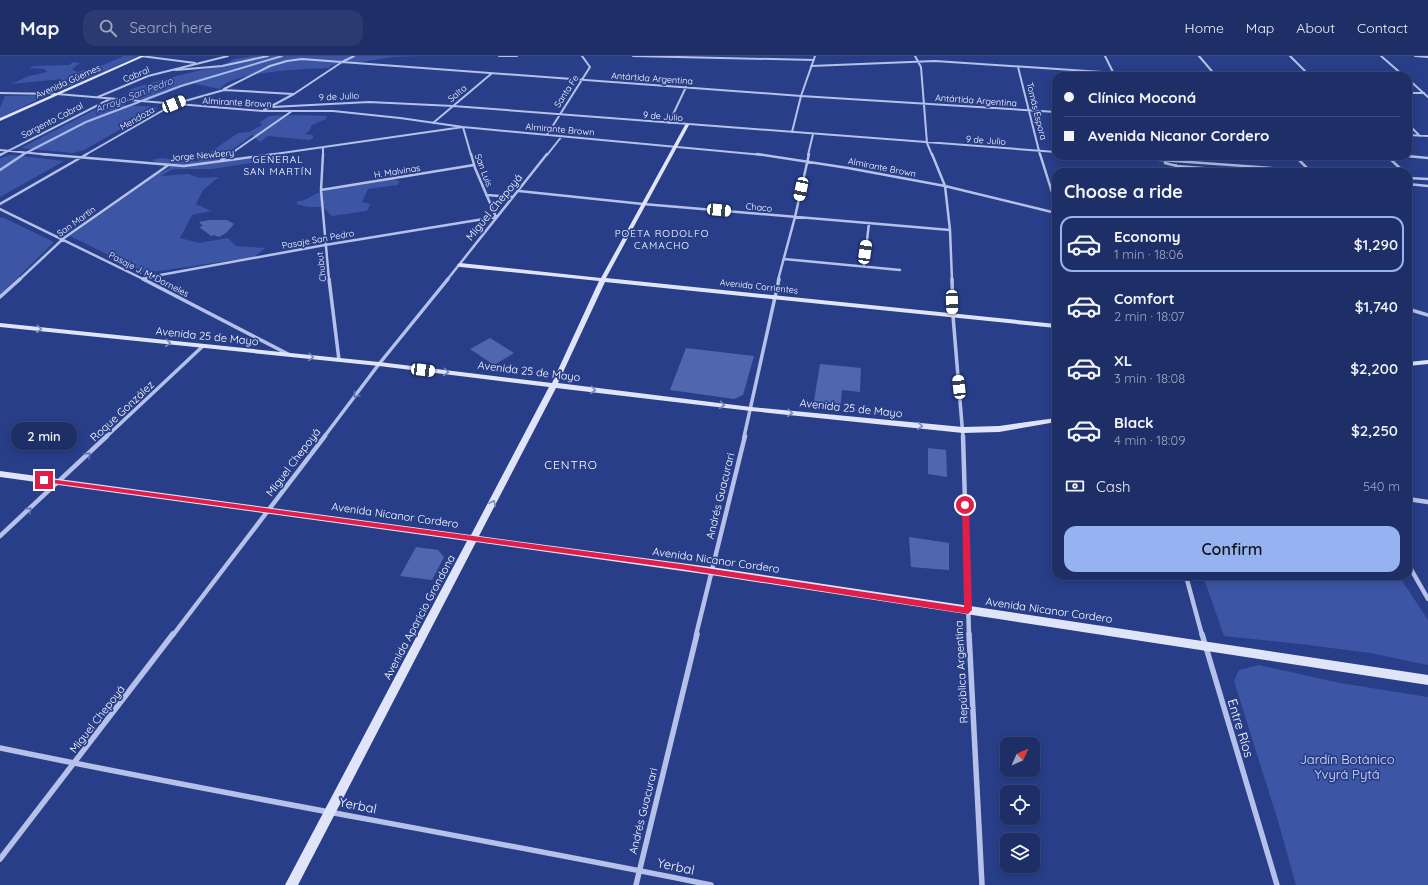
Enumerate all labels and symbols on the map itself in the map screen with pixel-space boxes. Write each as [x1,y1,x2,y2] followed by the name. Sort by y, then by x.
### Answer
[34,62,102,100] street label: Avenida Güemes
[121,64,151,84] street label: Cabral
[611,70,693,86] street label: Antártida Argentina
[551,73,581,109] street label: Santa Fe
[93,74,175,116] water label: Arroyo San Pedro
[1025,81,1049,141] street label: Tomás Espora
[445,82,469,104] street label: Salta
[319,89,359,103] street label: 9 de Julio
[935,92,1017,108] street label: Antártida Argentina
[161,94,187,114] car
[202,95,272,109] street label: Almirante Brown
[19,100,85,140] street label: Sargento Cabral
[118,104,156,132] street label: Mendoza
[643,109,683,123] street label: 9 de Julio
[525,121,595,137] street label: Almirante Brown
[966,133,1006,147] street label: 9 de Julio
[169,147,235,163] street label: Jorge Newbery
[473,152,495,188] street label: San Luis
[243,153,313,178] district label: GENERAL SAN MARTÍN
[847,155,917,179] street label: Almirante Brown
[373,162,421,180] street label: H. Malvinas
[463,171,525,243] street label: Miguel Chepoyá
[793,176,809,202] car
[745,200,773,214] street label: Chaco
[55,203,97,239] street label: San Martín
[707,203,731,217] car
[281,227,355,251] street label: Pasaje San Pedro
[615,227,709,252] district label: POETA RODOLFO CAMACHO
[857,239,873,265] car
[107,249,191,299] street label: Pasaje J. M. Dorneles
[314,252,328,282] street label: Chubut
[719,276,799,296] street label: Avenida Corrientes
[946,290,958,314] car
[36,324,42,333] one-way arrow
[155,324,260,348] street label: Avenida 25 de Mayo
[165,338,171,347] one-way arrow
[308,353,314,362] one-way arrow
[477,358,582,384] street label: Avenida 25 de Mayo
[410,363,436,377] car
[443,367,449,376] one-way arrow
[952,374,966,400] car
[87,378,157,444] street label: Roque González
[590,385,596,394] one-way arrow
[353,391,360,398] one-way arrow
[799,396,904,420] street label: Avenida 25 de Mayo
[719,400,725,409] one-way arrow
[787,408,793,417] one-way arrow
[917,421,923,430] one-way arrow
[11,422,77,450] callout: 2 min
[263,425,323,499] street label: Miguel Chepoyá
[703,451,737,541] street label: Andrés Guacurari
[83,452,91,460] one-way arrow
[544,457,598,472] district label: CENTRO
[35,471,53,489] route end
[956,496,974,514] route start
[331,499,460,531] street label: Avenida Nicanor Cordero
[488,500,495,508] one-way arrow
[24,507,32,515] one-way arrow
[652,544,781,576] street label: Avenida Nicanor Cordero
[380,552,458,682] street label: Avenida Aparicio Grondona
[985,594,1114,626] street label: Avenida Nicanor Cordero
[951,620,971,724] street label: República Argentina
[66,682,128,756] street label: Miguel Chepoyá
[1225,697,1257,759] street label: Entre Ríos
[1000,737,1040,777] north arrow
[1299,751,1395,782] park label: Jardín Botánico Yvyrá Pytá
[626,766,660,856] street label: Andrés Guacurari
[338,794,378,816] street label: Yerbal
[656,854,696,878] street label: Yerbal

